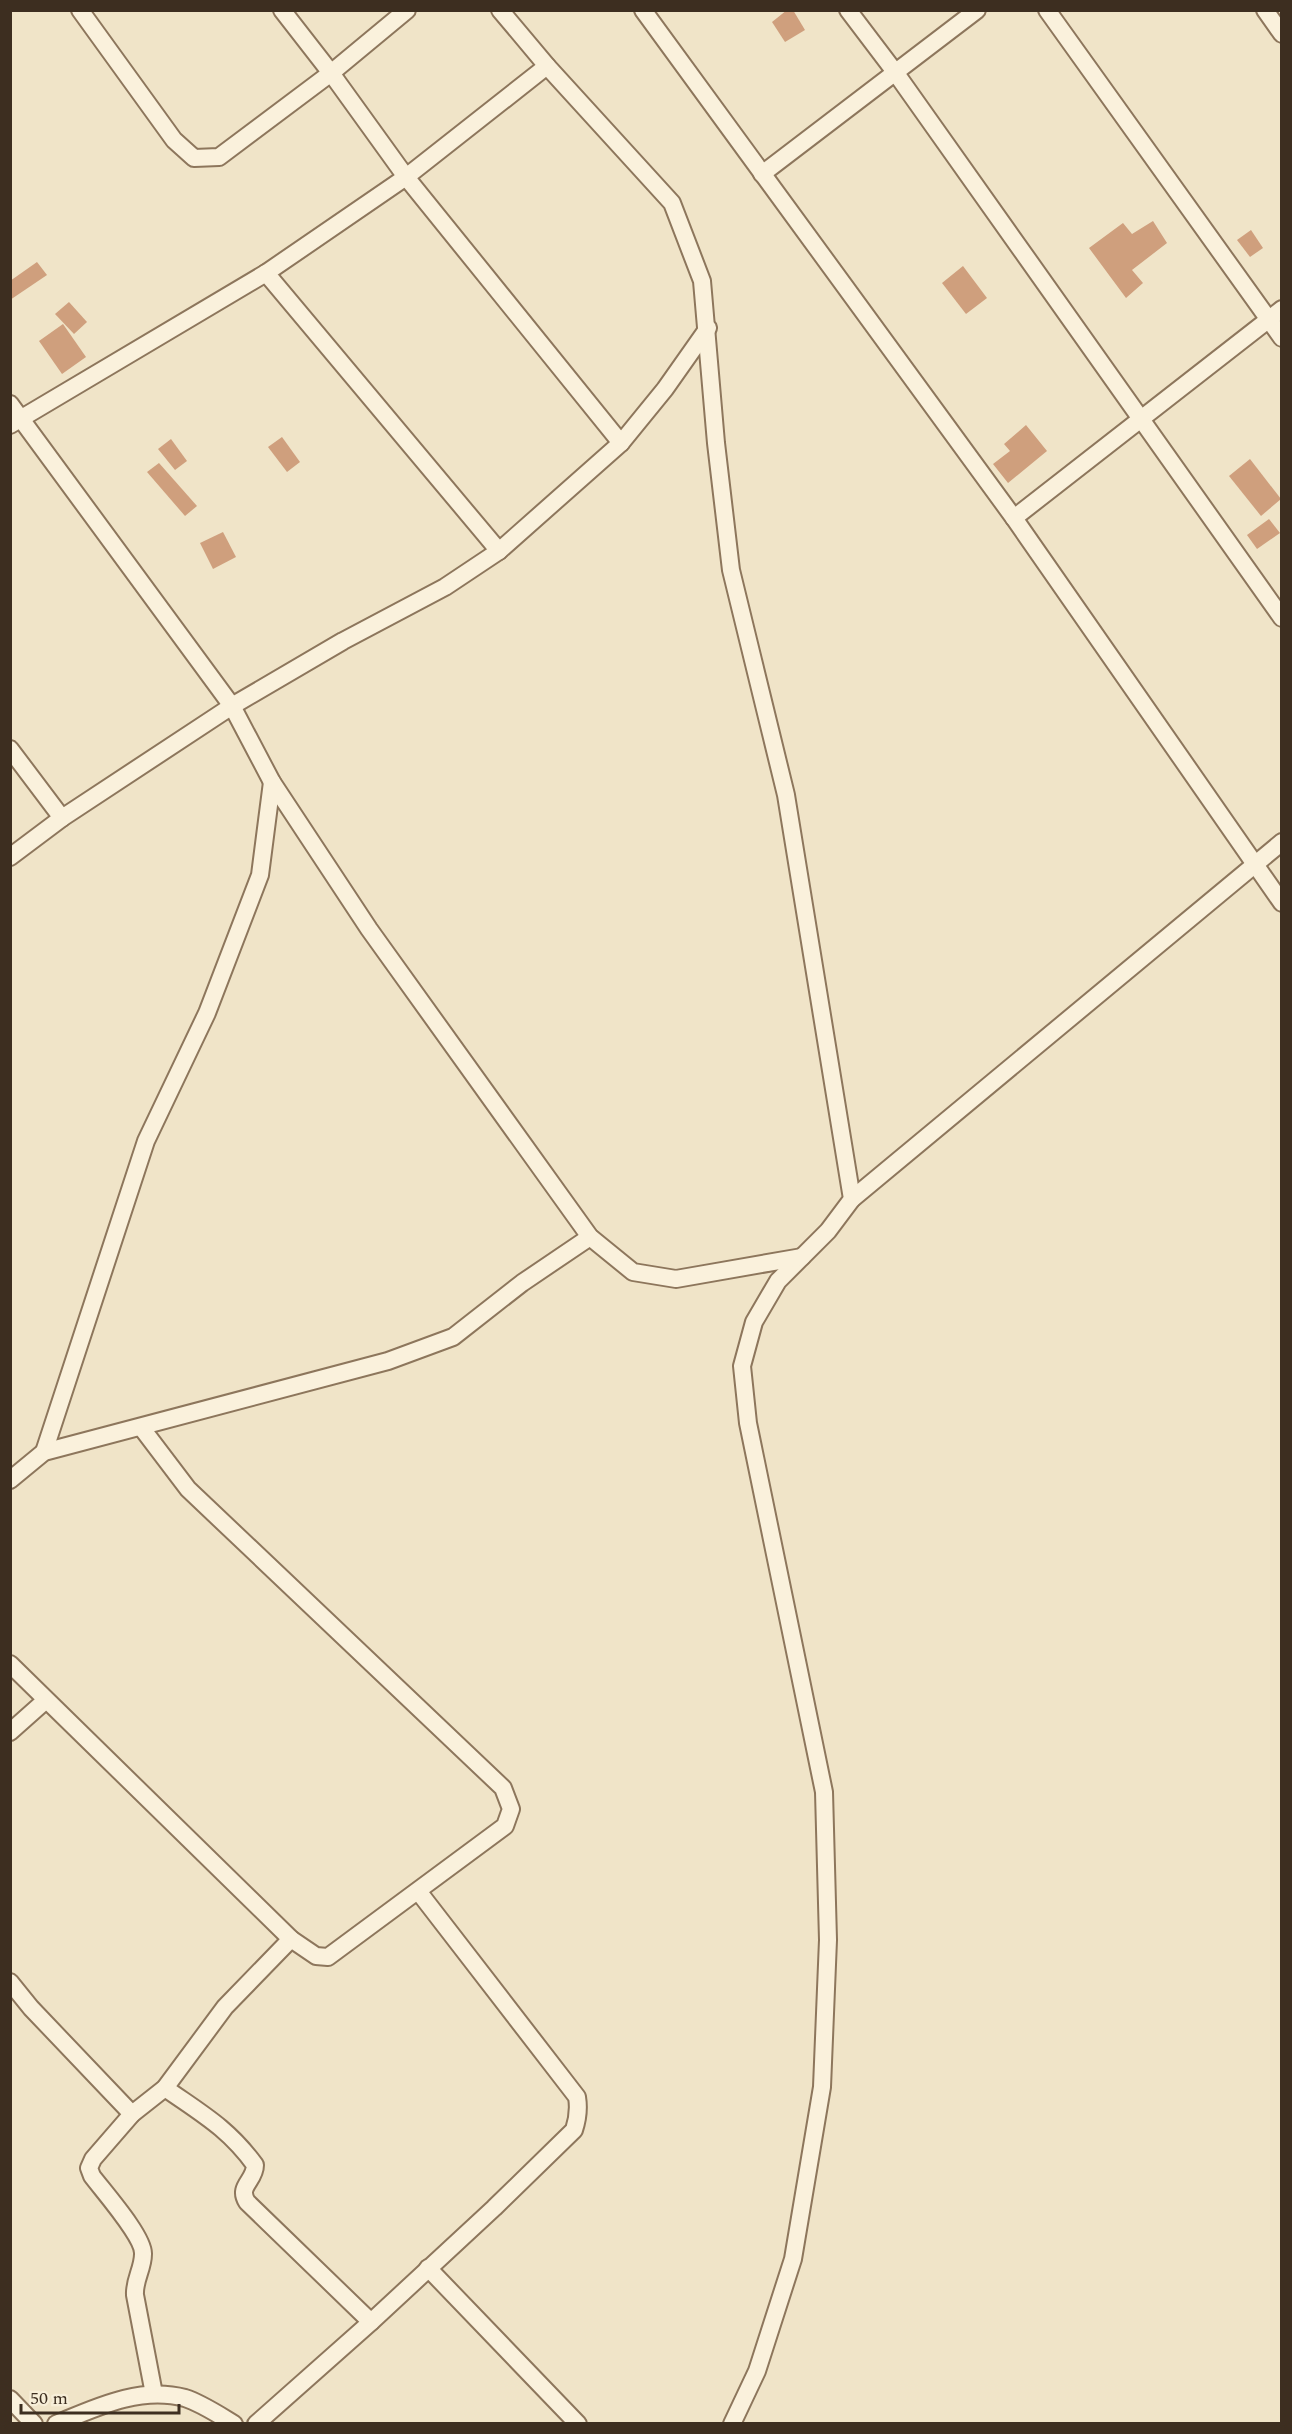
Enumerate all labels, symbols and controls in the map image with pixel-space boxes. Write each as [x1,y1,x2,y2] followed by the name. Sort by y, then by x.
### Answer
[21,2377,178,2415] scale bar
[30,2385,68,2412] text: 50 m

